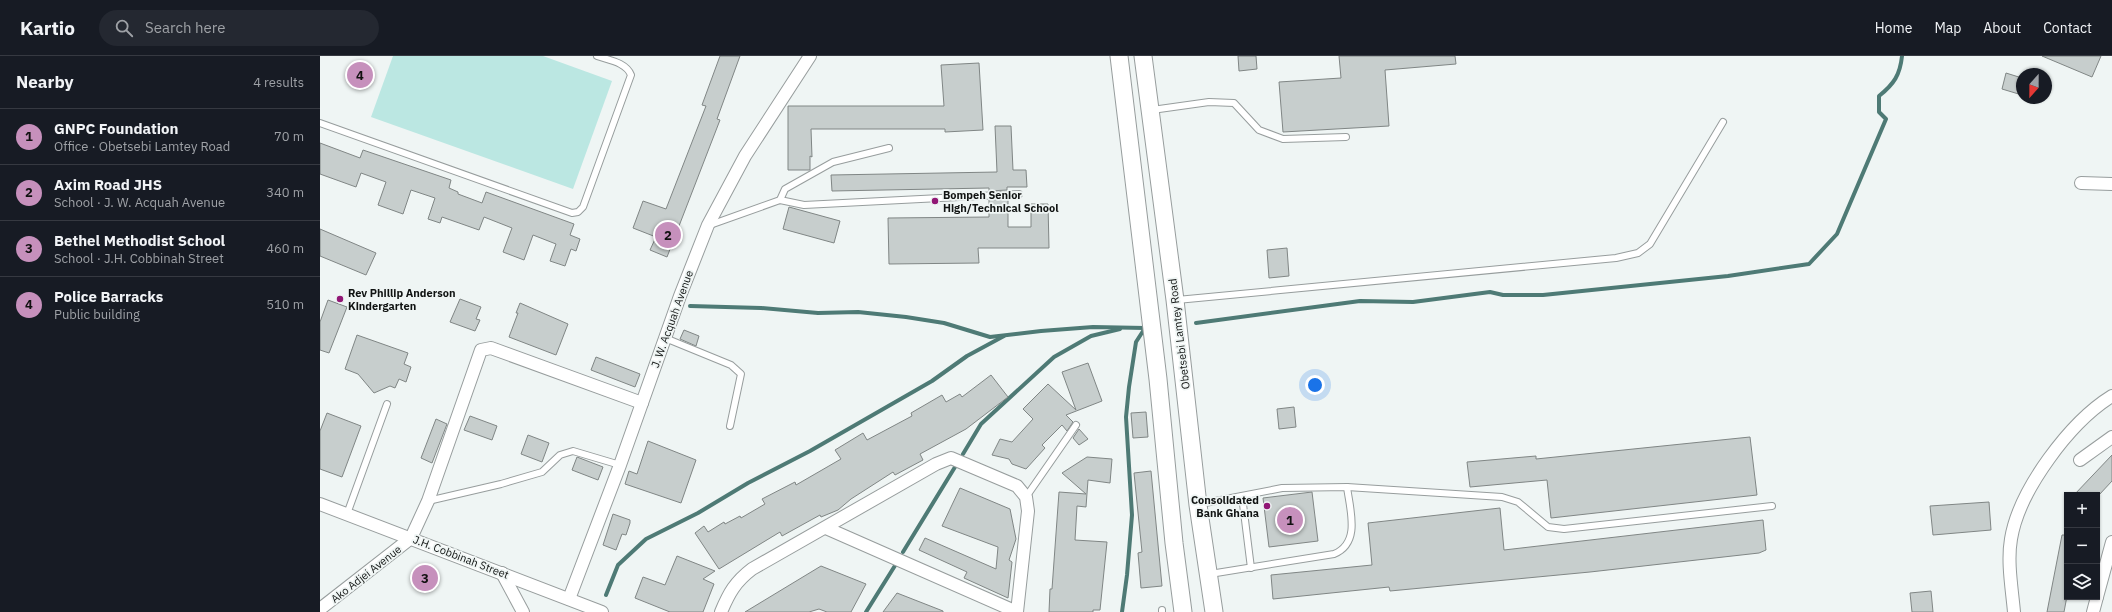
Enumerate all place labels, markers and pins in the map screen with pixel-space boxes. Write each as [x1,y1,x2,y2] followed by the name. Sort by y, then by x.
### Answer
[347,60,373,90] pin: 4
[943,188,1059,215] place label: Bompeh Senior High/Technical School
[930,196,940,206] marker: Bompeh Senior High/Technical School
[655,220,681,250] pin: 2
[348,286,455,313] place label: Rev Phillip Anderson Kindergarten
[335,294,345,304] marker: Rev Phillip Anderson Kindergarten
[1191,493,1259,520] place label: Consolidated Bank Ghana
[1262,501,1272,511] marker: Consolidated Bank Ghana
[1277,505,1303,535] pin: 1
[412,563,438,593] pin: 3

